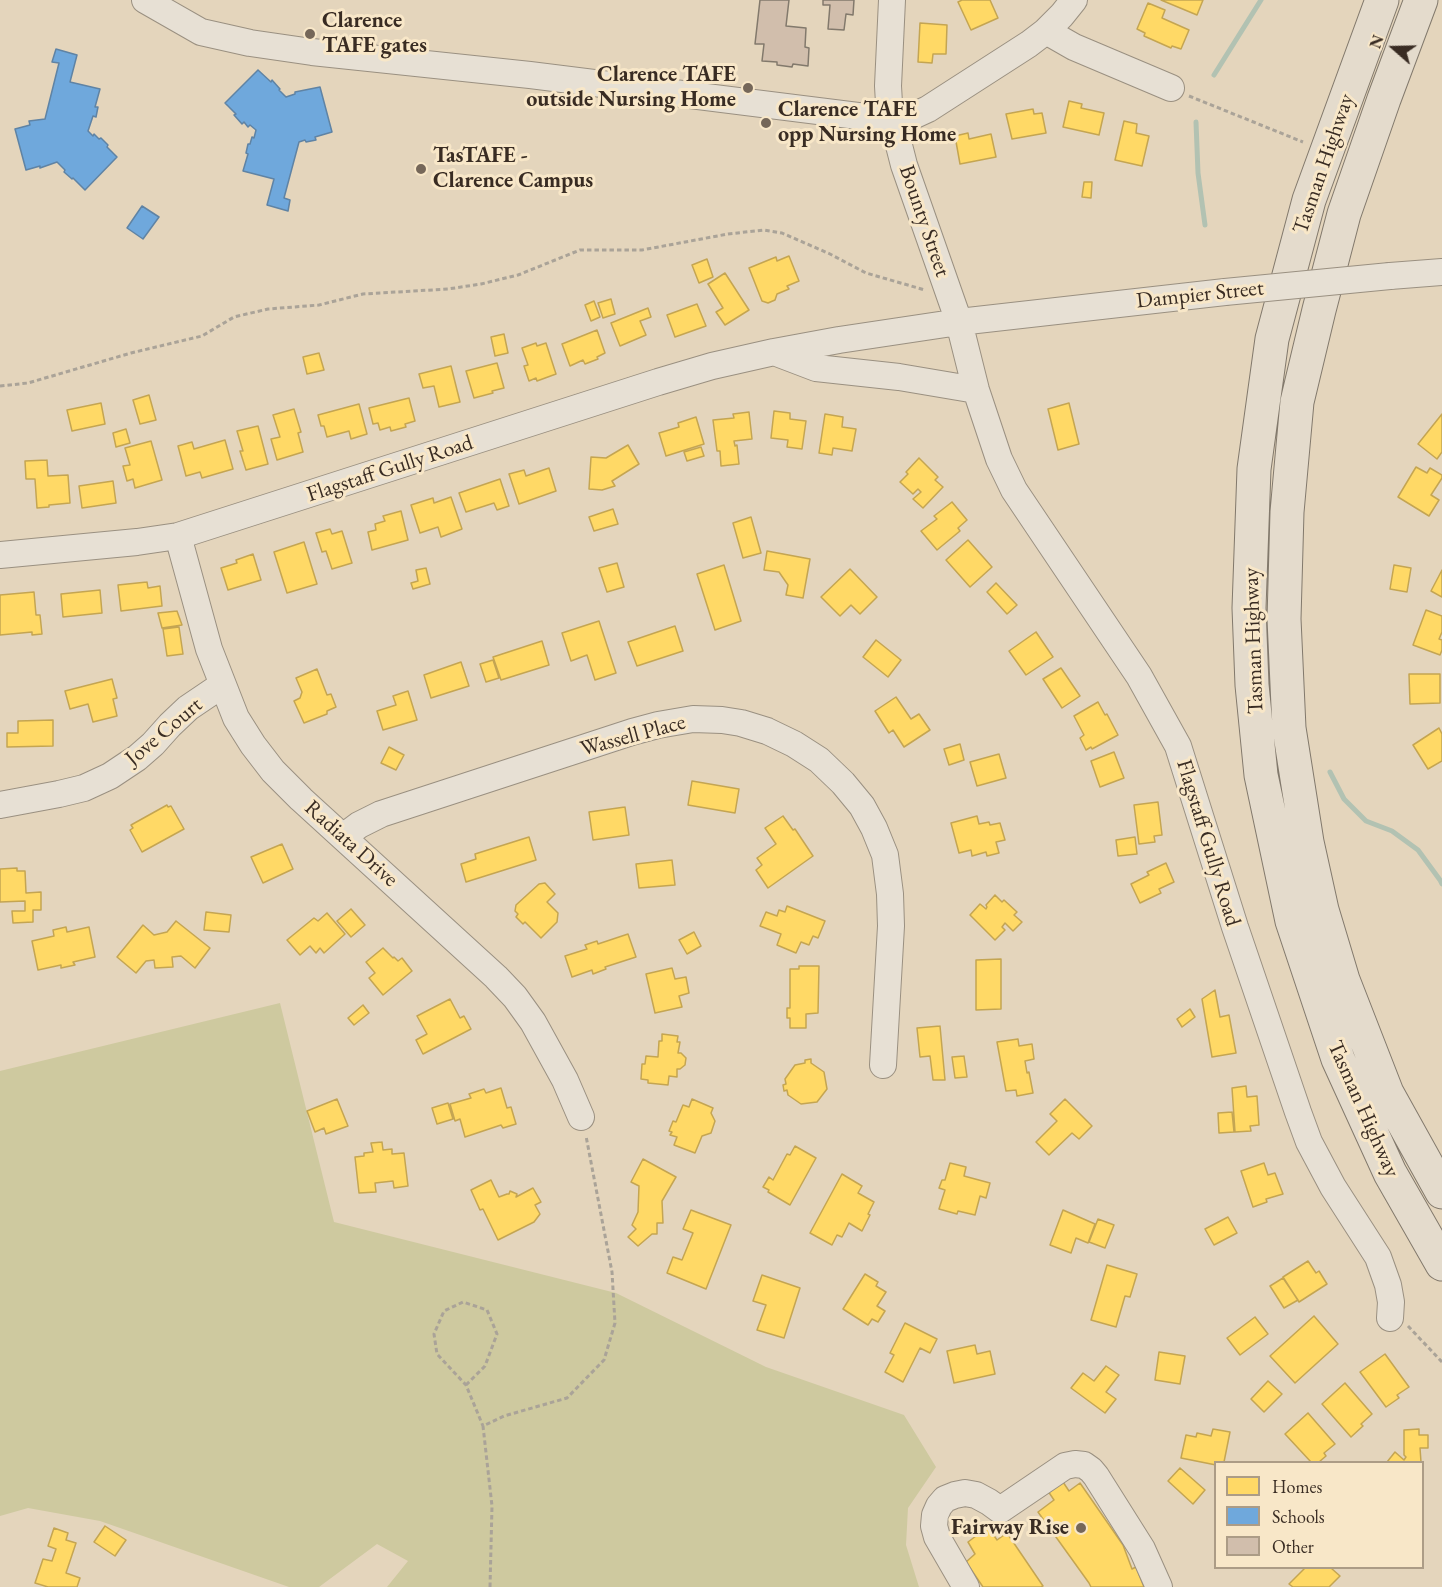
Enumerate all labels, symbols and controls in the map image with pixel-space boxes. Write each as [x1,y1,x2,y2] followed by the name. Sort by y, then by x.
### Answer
[322,8,427,60] place label: Clarence TAFE gates
[1364,18,1424,78] north arrow
[303,27,317,41] marker: Clarence TAFE gates
[1365,32,1389,51] text: N
[526,62,736,113] place label: Clarence TAFE outside Nursing Home
[741,81,755,95] marker: Clarence TAFE outside Nursing Home
[1288,90,1360,238] street label: Tasman Highway
[778,97,956,148] place label: Clarence TAFE opp Nursing Home
[759,116,773,130] marker: Clarence TAFE opp Nursing Home
[433,143,593,194] place label: TasTAFE - Clarence Campus
[414,162,428,176] marker: TasTAFE - Clarence Campus
[893,162,955,280] street label: Bounty Street
[1135,275,1265,315] street label: Dampier Street
[304,430,476,508] street label: Flagstaff Gully Road
[1238,567,1270,715] street label: Tasman Highway
[120,692,208,772] street label: Jove Court
[578,709,688,763] street label: Wassell Place
[1170,756,1246,930] street label: Flagstaff Gully Road
[299,795,403,893] street label: Radiata Drive
[1321,1037,1405,1181] street label: Tasman Highway
[1214,1461,1424,1569] legend
[1272,1475,1322,1498] text: Homes
[1272,1505,1325,1528] text: Schools
[951,1515,1069,1541] place label: Fairway Rise
[1074,1521,1088,1535] marker: Fairway Rise
[1272,1535,1314,1558] text: Other

